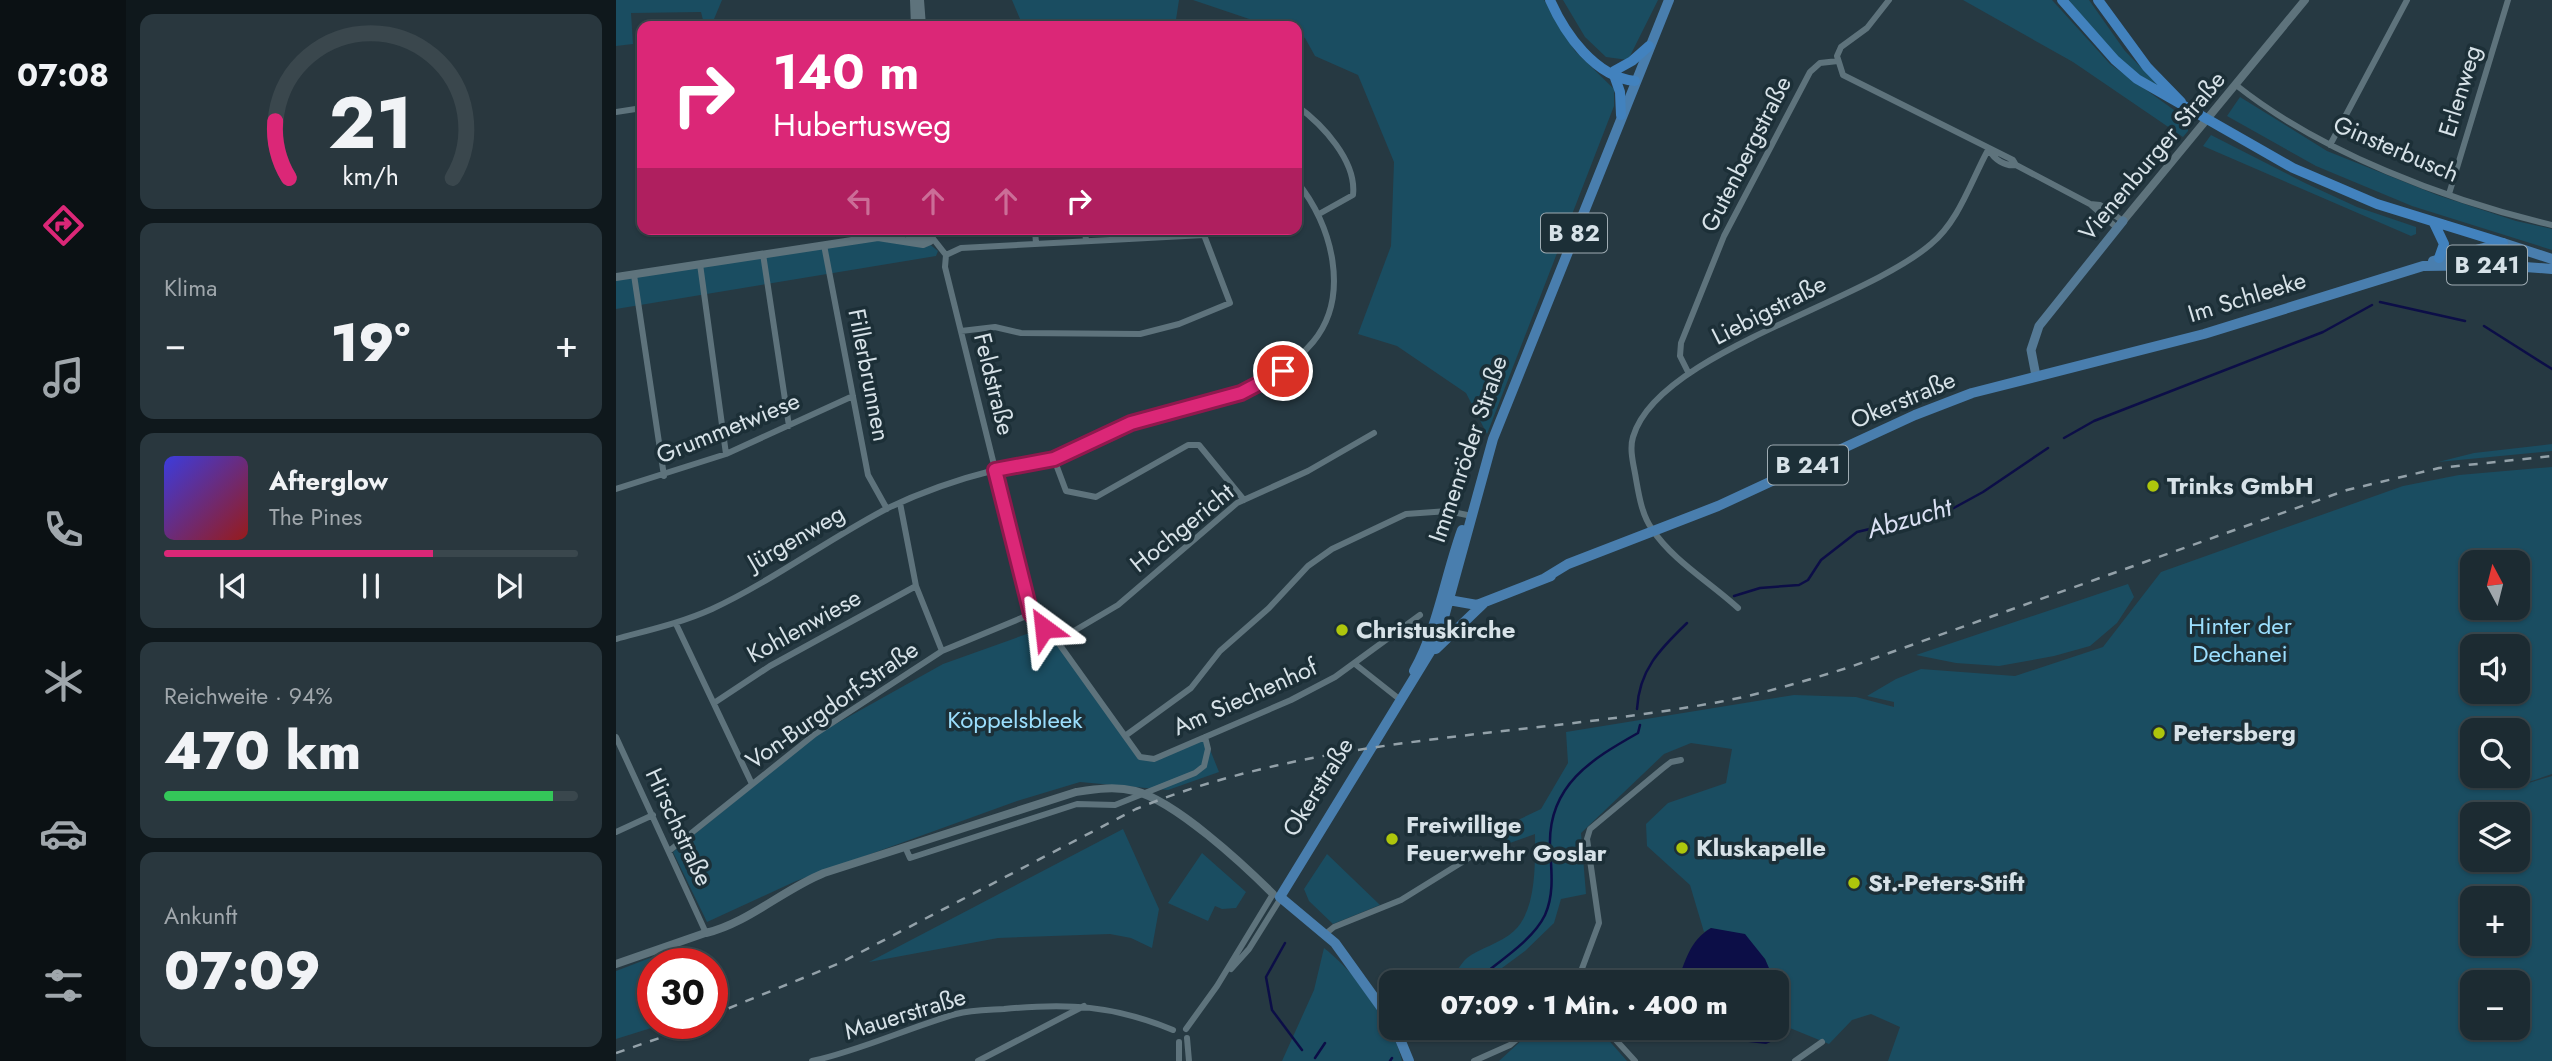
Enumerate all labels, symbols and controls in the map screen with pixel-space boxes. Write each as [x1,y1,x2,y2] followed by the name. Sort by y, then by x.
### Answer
[773,37,919,107] text: 140 m
[2429,41,2490,141] street label: Erlenweg
[658,49,749,140] icon: right
[17,52,109,98] text: 07:08
[2070,63,2233,248] street label: Vienenburger Straße
[329,70,413,175] text: 21
[1691,70,1800,238] street label: Gutenbergstraße
[773,102,952,148] text: Hubertusweg
[2328,106,2464,191] street label: Ginsterbusch
[343,158,399,194] text: km/h
[841,182,879,220] icon: left
[914,182,952,220] icon: ahead
[987,182,1025,220] icon: ahead
[1060,182,1098,220] icon: right
[39,201,88,250] icon: directions
[1541,214,1607,252] road number: B 82
[2447,246,2527,284] road number: B 241
[2183,262,2310,331] street label: Im Schleeke
[1706,266,1832,353] street label: Liebigstraße
[164,271,217,305] text: Klima
[331,305,410,381] text: 19°
[839,306,900,444] street label: Fillerbrunnen
[164,316,186,371] text: −
[555,316,578,371] text: +
[965,329,1024,439] street label: Feldstraße
[1253,341,1313,401] pin
[1419,351,1516,547] street label: Immenröder Straße
[1264,352,1302,390] icon: arrive
[39,353,88,402] icon: music
[1845,362,1961,437] street label: Okerstraße
[651,383,805,472] street label: Grummetwiese
[1768,446,1848,485] road number: B 241
[269,462,388,500] text: Afterglow
[2167,468,2314,503] place label: Trinks GmbH
[1122,475,1241,580] street label: Hochgericht
[2145,478,2161,494] marker: Trinks GmbH
[1861,487,1958,548] water label: Abzucht
[738,496,851,581] street label: Jürgenweg
[269,500,362,534] text: The Pines
[39,505,88,554] icon: phone
[2460,550,2530,620] north arrow
[2460,550,2530,1040] map controls
[214,567,252,605] icon: previous
[352,567,390,605] icon: pause
[490,567,528,605] icon: next
[740,580,867,671] street label: Kohlenwiese
[1007,591,1081,665] position arrow
[2188,608,2293,671] park label: Hinter der Dechanei
[1356,612,1516,647] place label: Christuskirche
[1334,622,1350,638] marker: Christuskirche
[738,632,925,777] street label: Von-Burgdorf-Straße
[2460,634,2530,704] button: sound
[1167,649,1324,744] street label: Am Siechenhof
[39,657,88,706] icon: climate
[164,679,333,713] text: Reichweite · 94%
[947,702,1083,737] park label: Köppelsbleek
[164,713,361,789] text: 470 km
[2173,715,2296,750] place label: Petersberg
[2460,718,2530,788] button: search
[2151,725,2167,741] marker: Petersberg
[1273,730,1362,843] street label: Okerstraße
[637,762,722,892] street label: Hirschstraße
[2460,802,2530,872] button: layers
[1406,807,1607,870] place label: Freiwillige Feuerwehr Goslar
[39,809,88,858] icon: car
[1696,830,1826,865] place label: Kluskapelle
[1384,831,1400,847] marker: Freiwillige Feuerwehr Goslar
[1674,840,1690,856] marker: Kluskapelle
[1868,865,2025,900] place label: St.-Peters-Stift
[1846,875,1862,891] marker: St.-Peters-Stift
[2460,886,2530,956] button: +
[164,899,237,933] text: Ankunft
[164,933,321,1009] text: 07:09
[637,948,728,1039] speed limit sign: 30
[39,961,88,1010] icon: filters
[2460,970,2530,1040] button: −
[840,978,970,1049] street label: Mauerstraße
[1440,986,1728,1024] text: 07:09 · 1 Min. · 400 m

